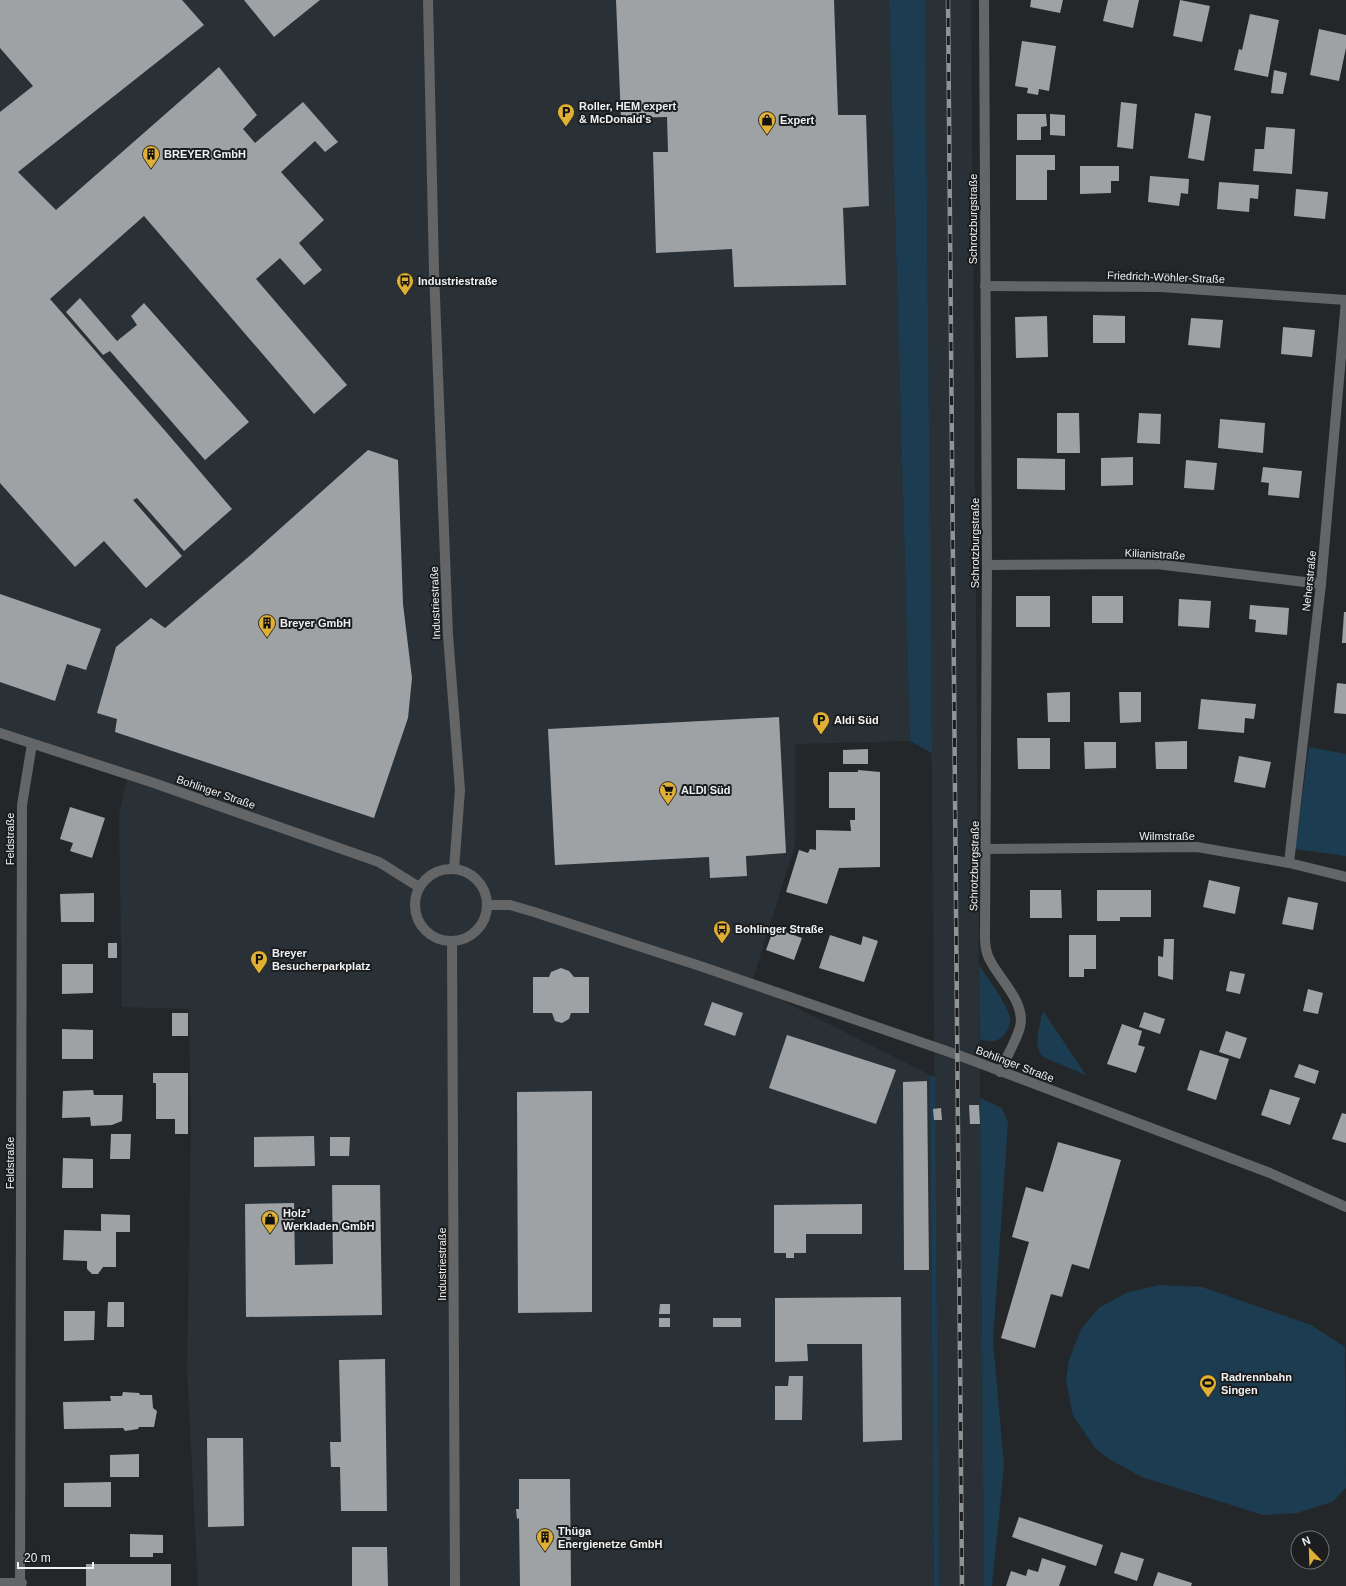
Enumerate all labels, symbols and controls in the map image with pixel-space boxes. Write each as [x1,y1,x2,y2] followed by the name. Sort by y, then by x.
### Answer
[579,100,677,125] place label: Roller, HEM expert & McDonald's
[556,102,576,127] parking icon: Roller, HEM expert & McDonald's
[757,110,777,135] shop icon: Expert
[780,114,815,126] place label: Expert
[141,144,161,169] building icon: BREYER GmbH
[164,148,246,160] place label: BREYER GmbH
[967,174,979,264] street label: Schrotzburgstraße
[1107,269,1225,285] street label: Friedrich-Wöhler-Straße
[395,271,415,296] bus stop icon: Industriestraße
[418,275,497,287] place label: Industriestraße
[969,498,981,588] street label: Schrotzburgstraße
[1124,546,1186,562] street label: Kilianistraße
[1300,550,1318,612] street label: Neherstraße
[428,566,442,640] street label: Industriestraße
[257,613,277,638] building icon: Breyer GmbH
[280,617,351,629] place label: Breyer GmbH
[811,710,831,735] parking icon: Aldi Süd
[834,714,879,726] place label: Aldi Süd
[175,773,257,811] street label: Bohlinger Straße
[658,780,678,805] supermarket icon: ALDI Süd
[681,784,731,796] place label: ALDI Süd
[4,813,16,865] street label: Feldstraße
[967,821,981,911] street label: Schrotzburgstraße
[1139,830,1195,842] street label: Wilmstraße
[712,919,732,944] bus stop icon: Bohlinger Straße
[735,923,824,935] place label: Bohlinger Straße
[272,947,371,972] place label: Breyer Besucherparkplatz
[249,949,269,974] parking icon: Breyer Besucherparkplatz
[974,1044,1056,1084] street label: Bohlinger Straße
[4,1137,16,1189] street label: Feldstraße
[283,1207,375,1232] place label: Holz³ Werkladen GmbH
[260,1209,280,1234] shop icon: Holz³ Werkladen GmbH
[436,1227,448,1301] street label: Industriestraße
[1221,1371,1292,1396] place label: Radrennbahn Singen
[1198,1373,1218,1398] sports icon: Radrennbahn Singen
[558,1525,663,1550] place label: Thüga Energienetze GmbH
[535,1527,555,1552] building icon: Thüga Energienetze GmbH
[1290,1530,1330,1570] north arrow
[1300,1534,1312,1548] text: N
[18,1544,93,1570] scale bar
[24,1551,51,1565] text: 20 m

